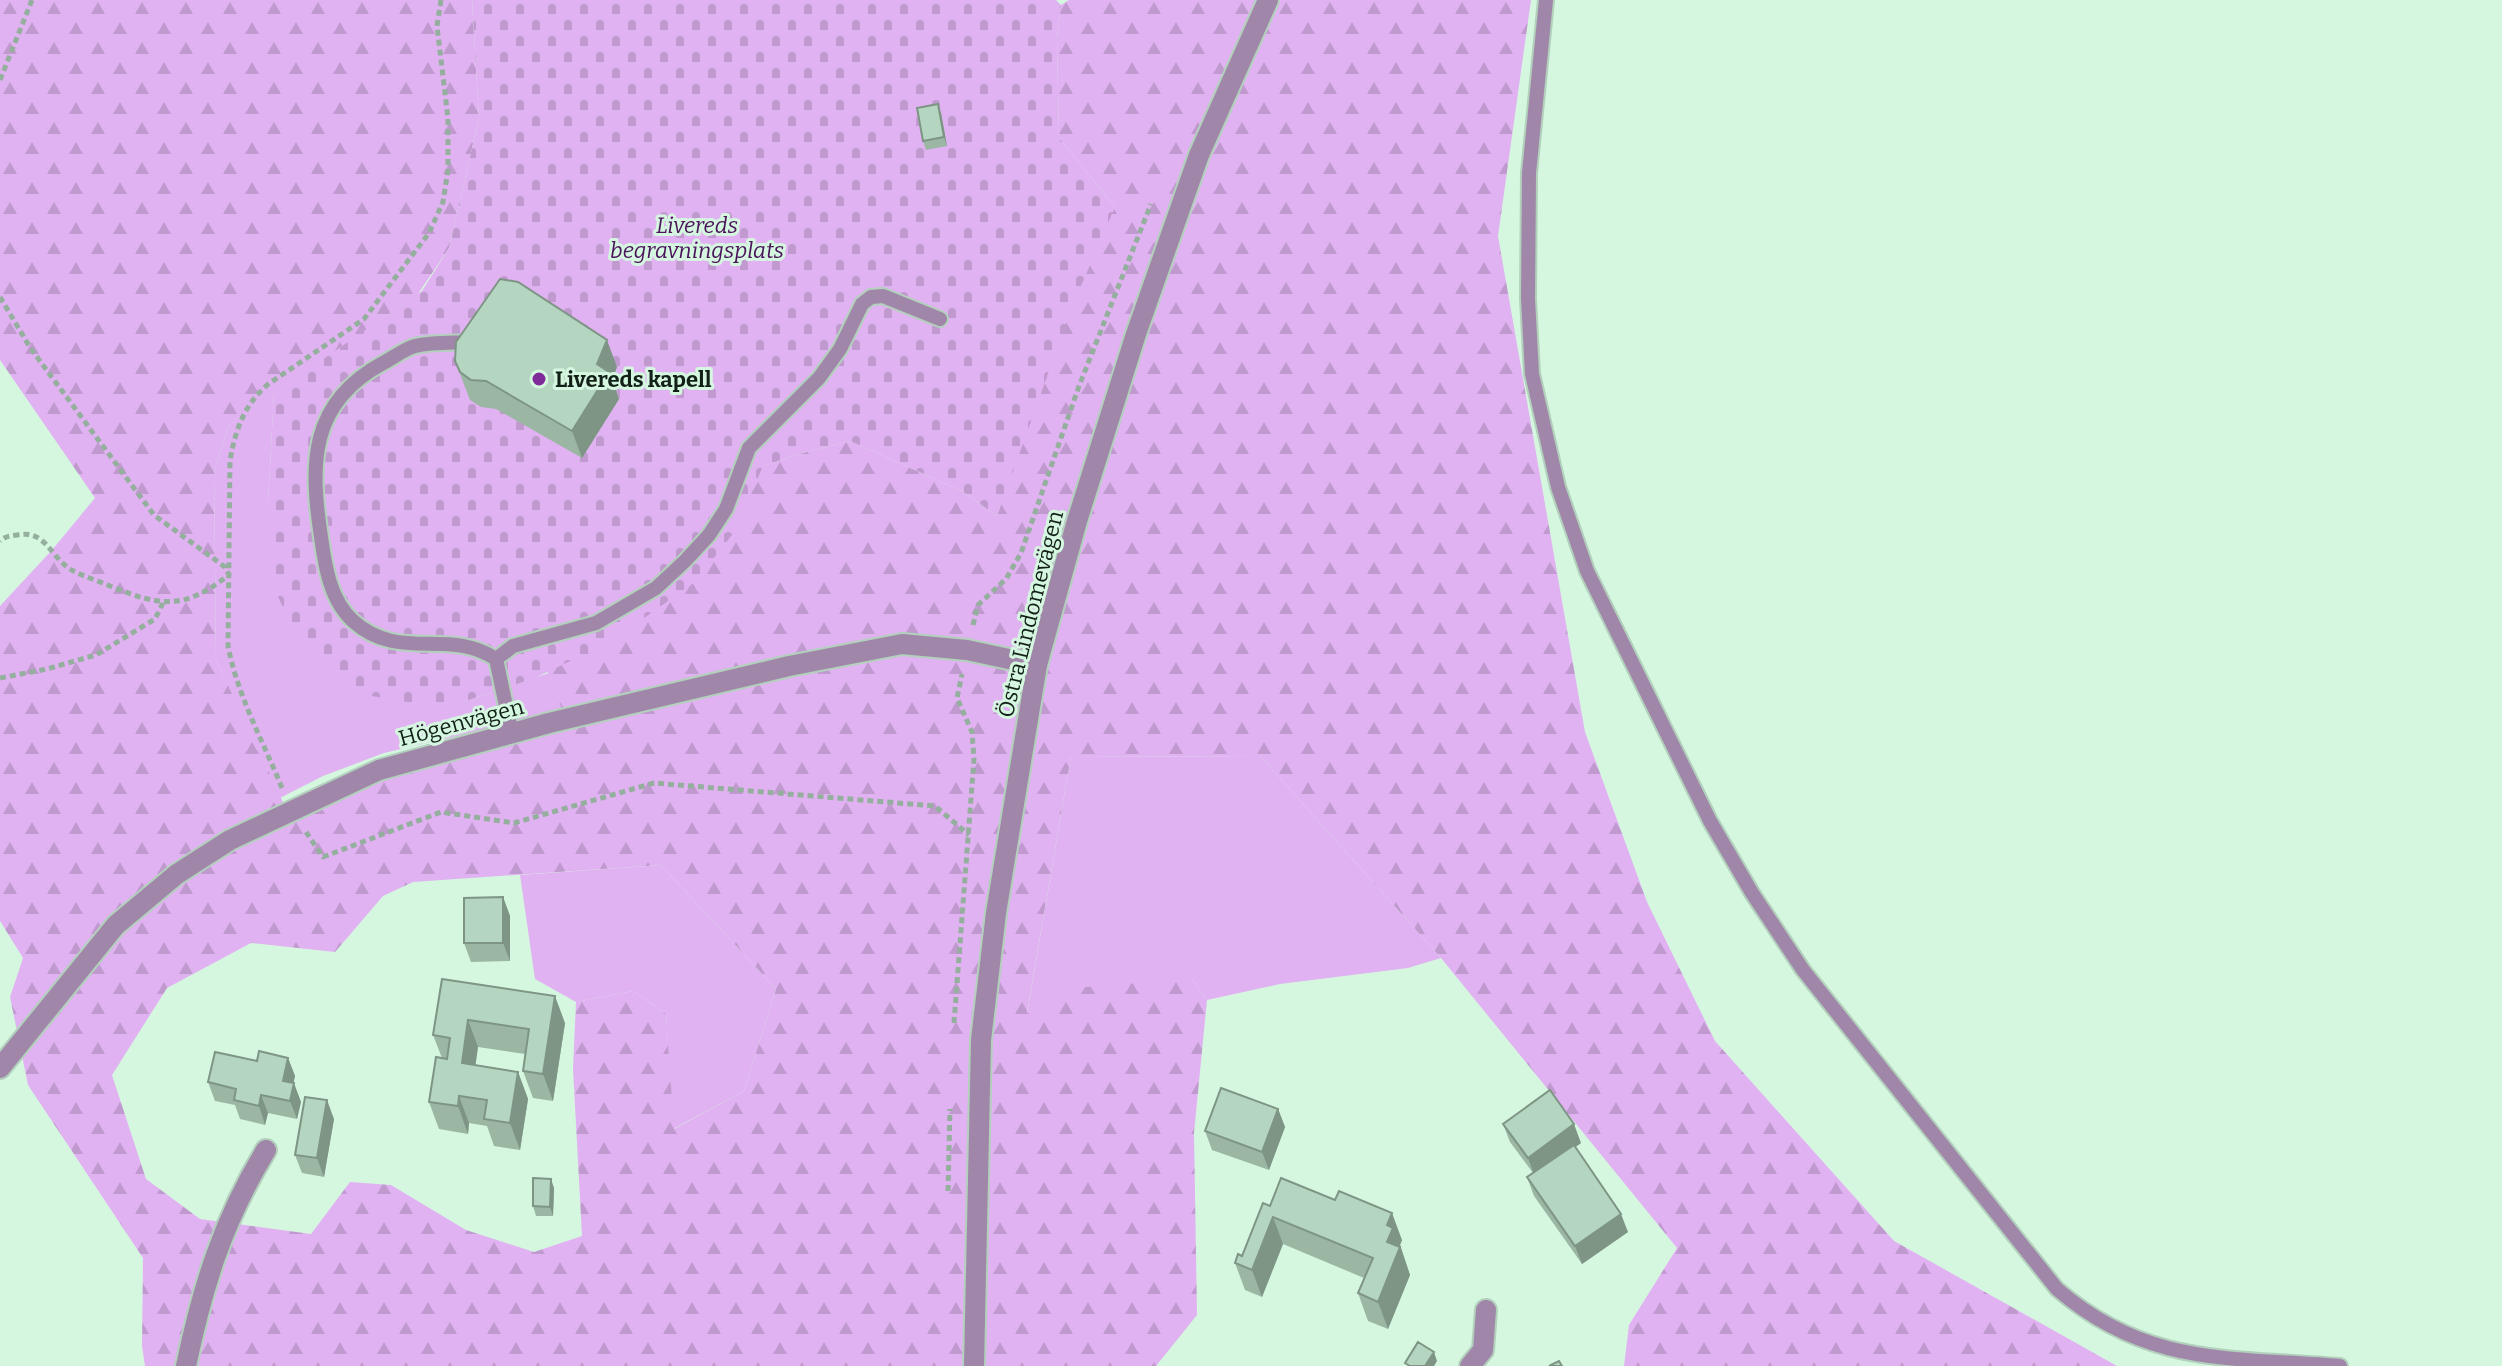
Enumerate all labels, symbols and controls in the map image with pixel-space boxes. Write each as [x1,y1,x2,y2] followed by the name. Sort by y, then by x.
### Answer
[610,212,784,264] park label: Livereds begravningsplats
[555,366,712,393] place label: Livereds kapell
[530,370,548,388] marker: Livereds kapell
[992,508,1069,720] street label: Östra Lindomevägen
[396,693,527,752] street label: Högenvägen

